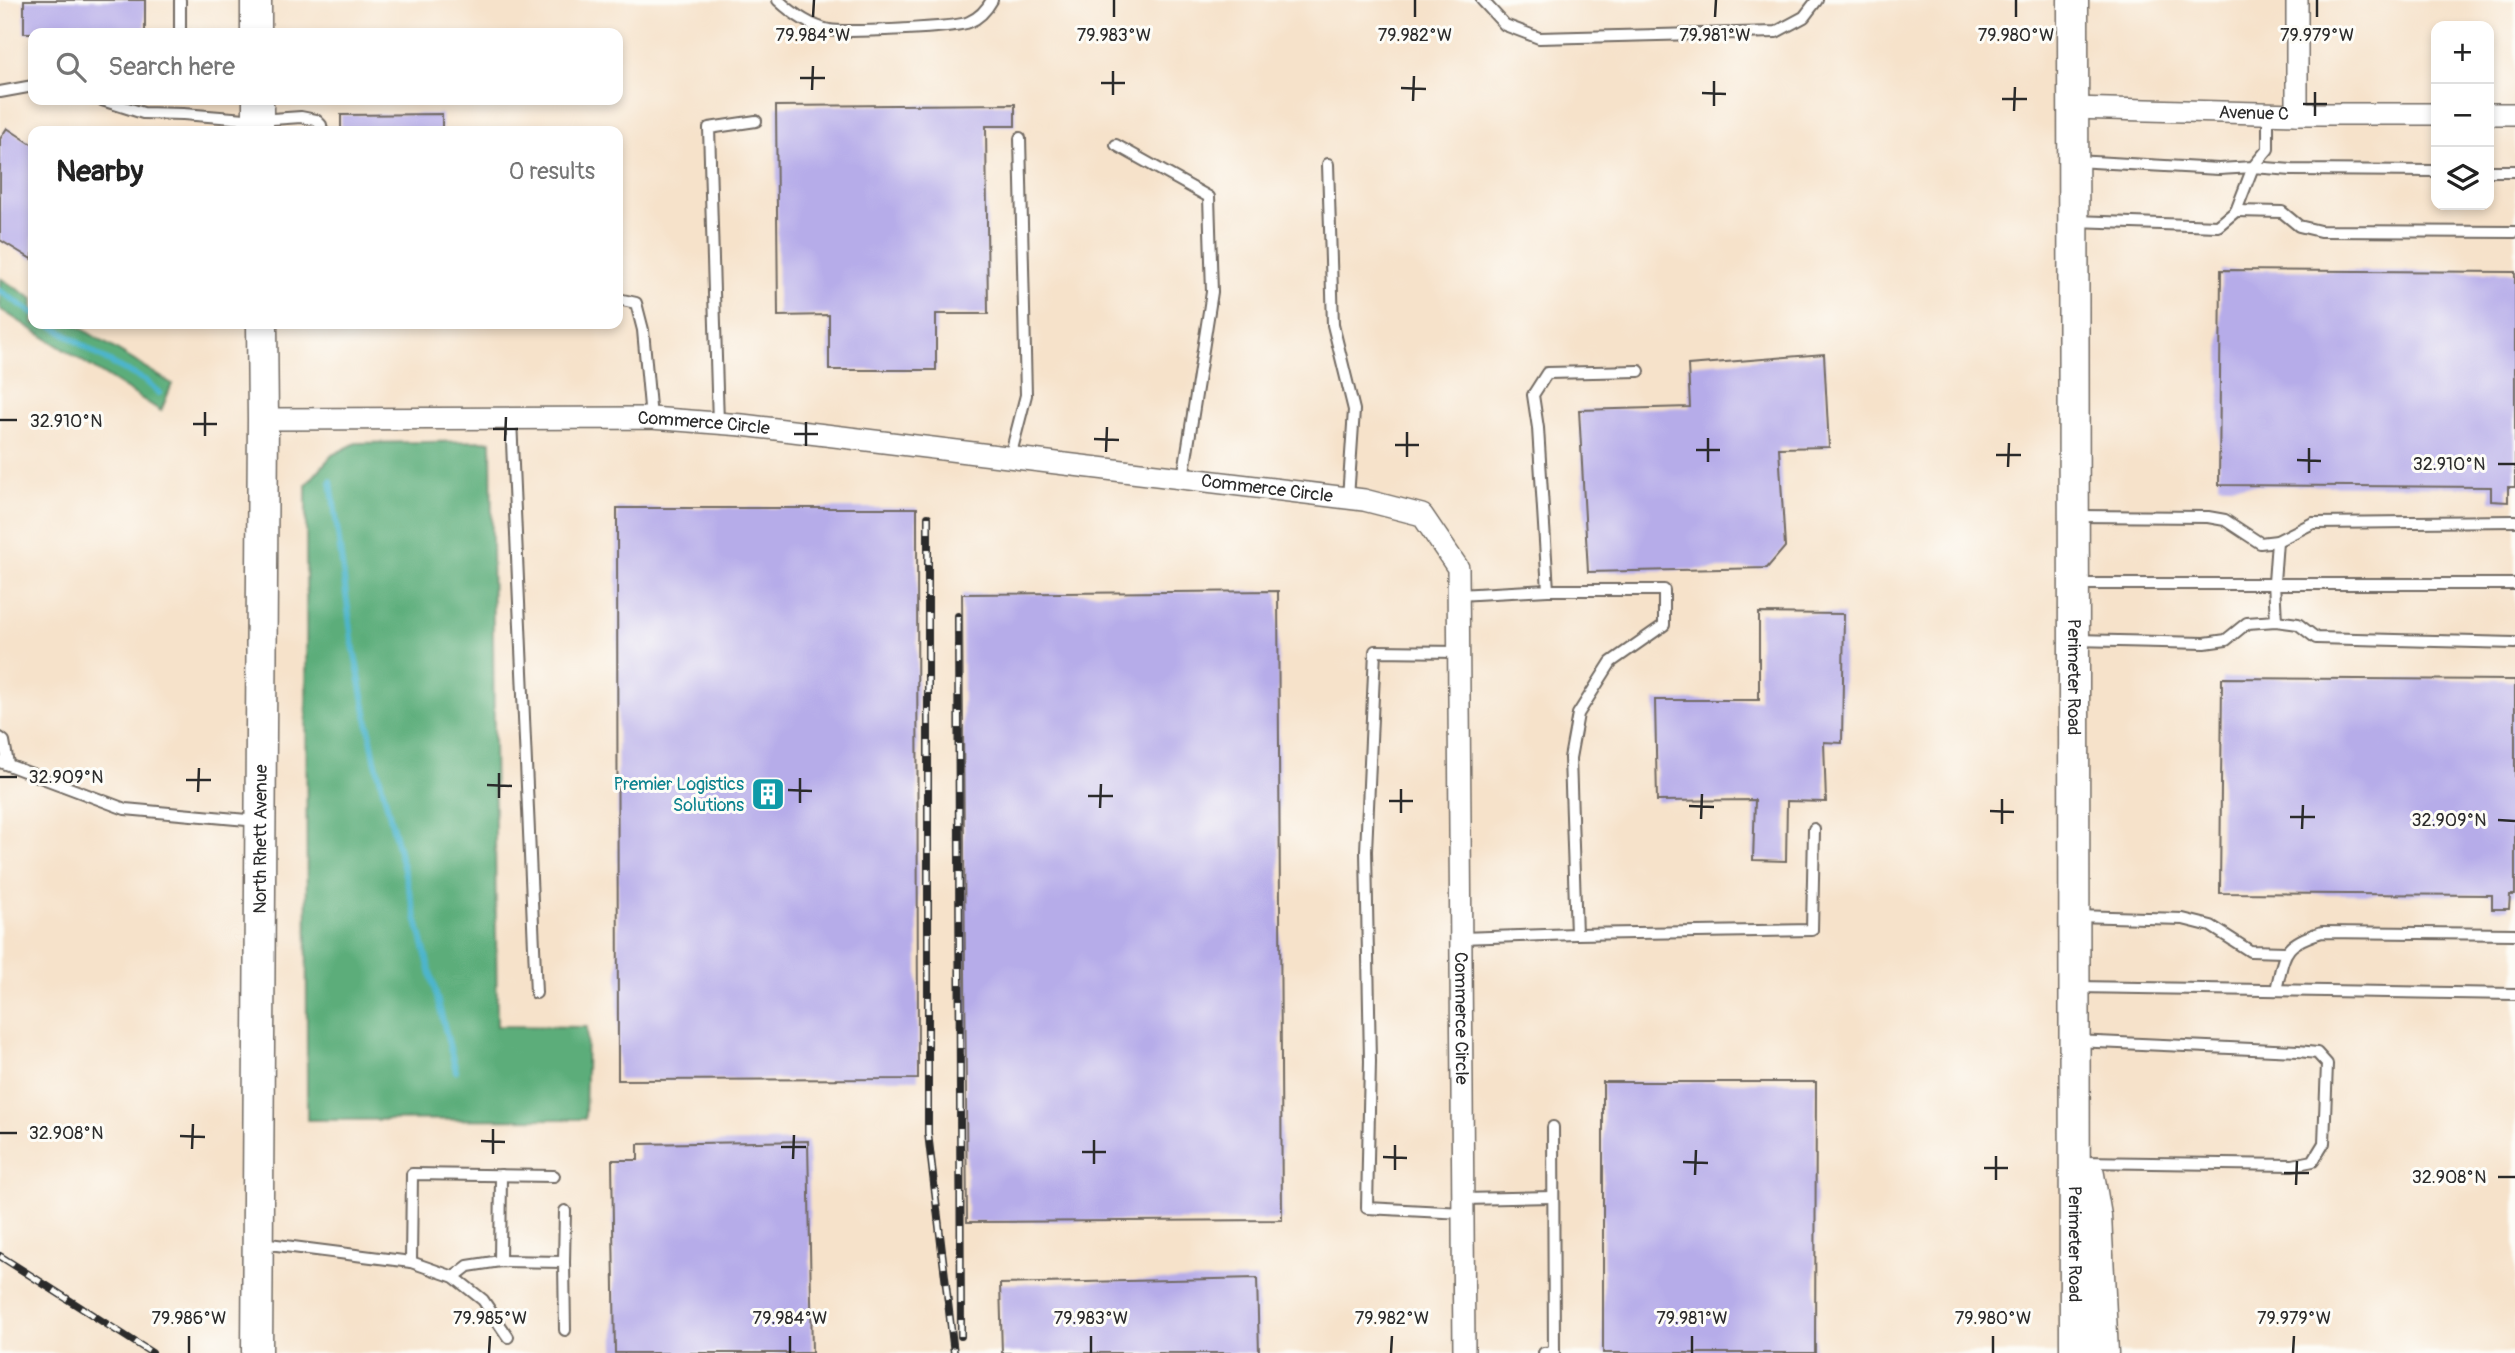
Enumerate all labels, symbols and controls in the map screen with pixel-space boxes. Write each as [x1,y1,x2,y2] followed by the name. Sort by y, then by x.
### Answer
[2431,21,2494,210] map controls
[2431,21,2494,84] button: +
[776,24,850,47] text: 79.984°W
[1077,24,1151,47] text: 79.983°W
[1378,24,1452,47] text: 79.982°W
[1679,24,1751,47] text: 79.981°W
[1978,24,2054,47] text: 79.980°W
[2280,24,2354,47] text: 79.979°W
[28,28,623,105] search box
[52,48,90,86] icon: search
[108,51,235,83] text: Search here
[2431,84,2494,147] button: −
[2218,100,2289,125] street label: Avenue C
[2431,147,2494,210] button: layers
[56,153,143,190] text: Nearby
[509,157,595,186] text: 0 results
[638,406,771,440] street label: Commerce Circle
[30,410,102,433] text: 32.910°N
[2413,453,2485,476] text: 32.910°N
[1200,469,1334,508] street label: Commerce Circle
[2062,619,2086,735] street label: Perimeter Road
[248,764,272,914] street label: North Rhett Avenue
[29,766,103,789] text: 32.909°N
[614,773,744,817] place label: Premier Logistics Solutions
[749,775,787,813] building icon: Premier Logistics Solutions
[2412,809,2486,832] text: 32.909°N
[1449,952,1473,1085] street label: Commerce Circle
[29,1122,103,1145] text: 32.908°N
[2412,1166,2486,1189] text: 32.908°N
[2063,1186,2086,1302] street label: Perimeter Road
[152,1307,226,1330] text: 79.986°W
[453,1307,527,1330] text: 79.985°W
[753,1307,827,1330] text: 79.984°W
[1054,1307,1128,1330] text: 79.983°W
[1355,1307,1429,1330] text: 79.982°W
[1656,1307,1728,1330] text: 79.981°W
[1955,1307,2031,1330] text: 79.980°W
[2257,1307,2331,1330] text: 79.979°W

